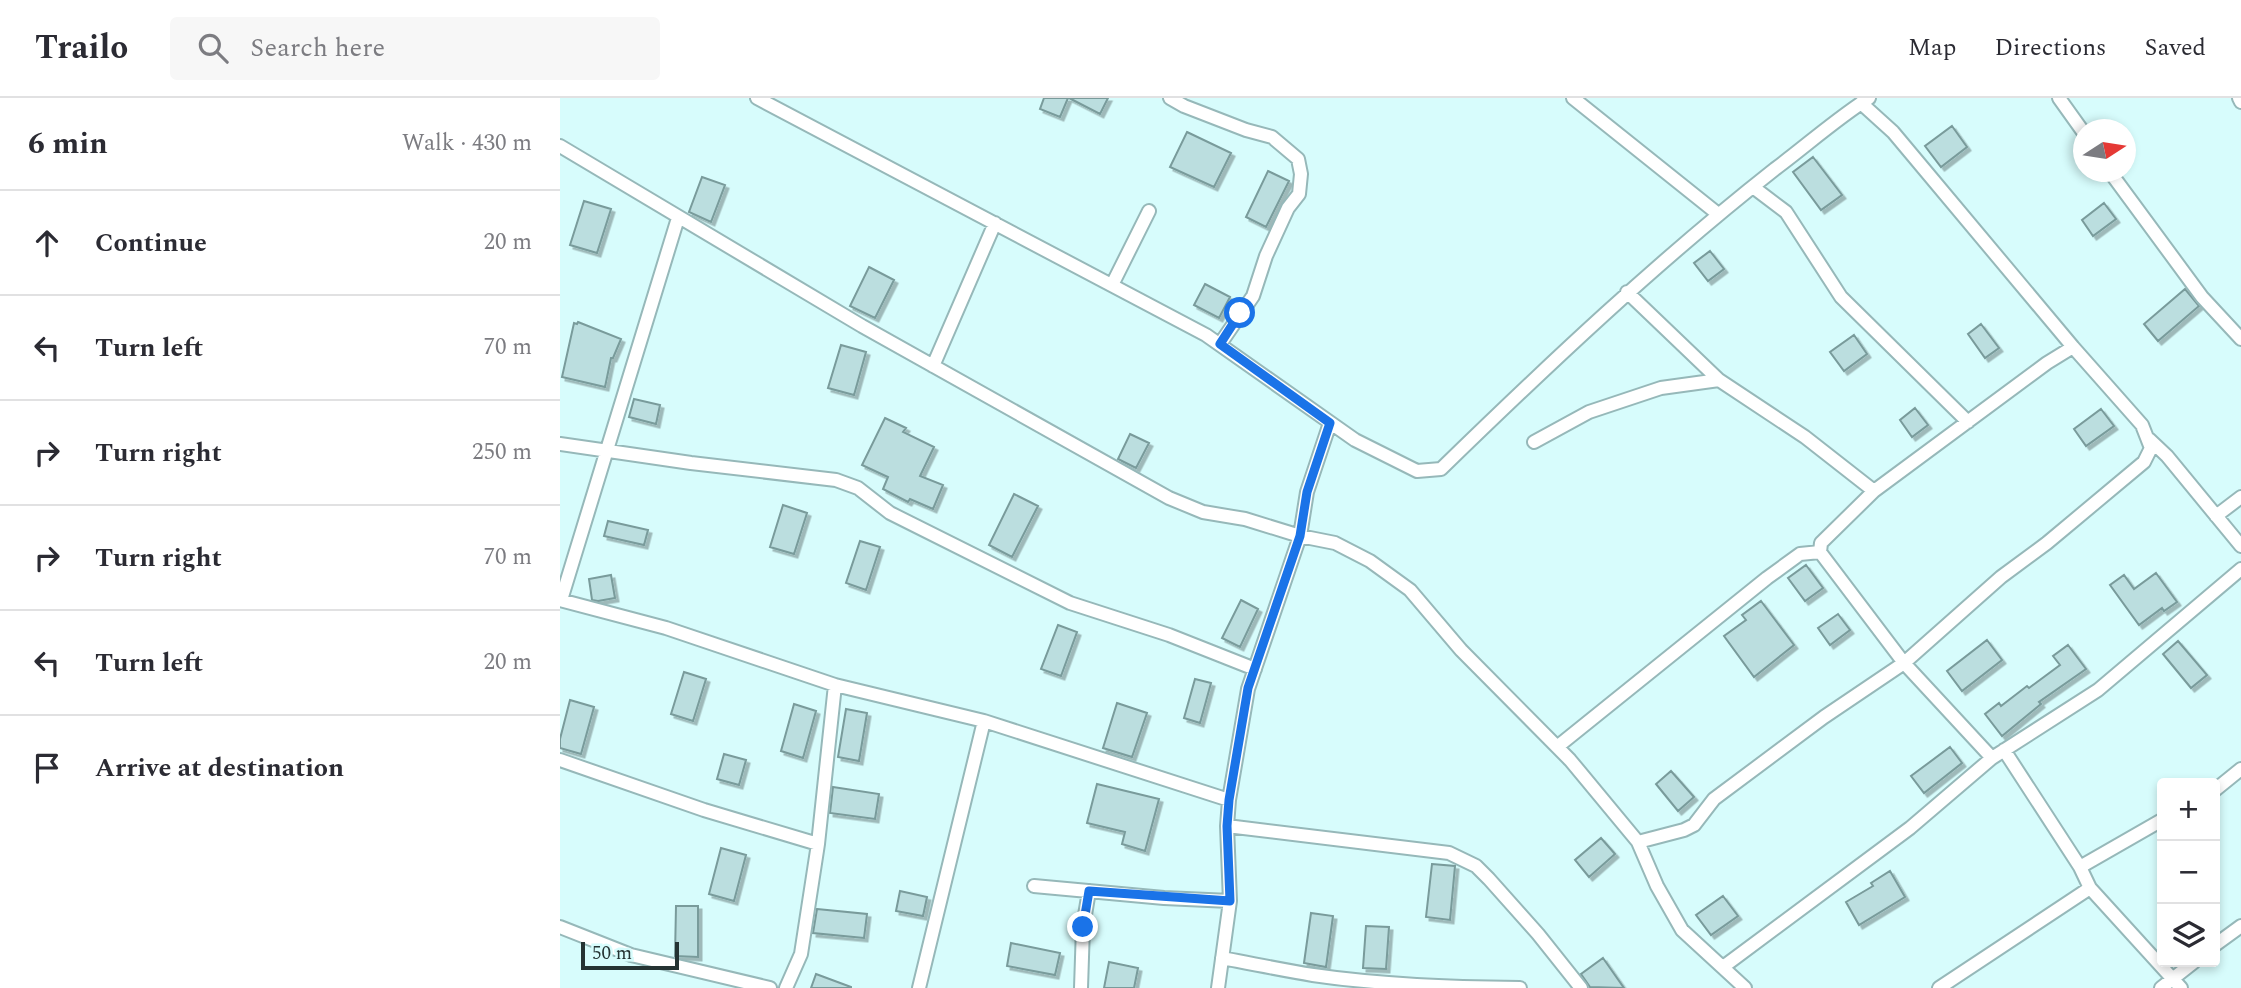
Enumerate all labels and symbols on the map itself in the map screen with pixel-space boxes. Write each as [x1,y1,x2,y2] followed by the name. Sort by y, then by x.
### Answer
[2073,119,2136,182] north arrow
[1224,297,1255,328] route start
[1067,911,1098,942] route end
[581,939,679,971] scale bar

